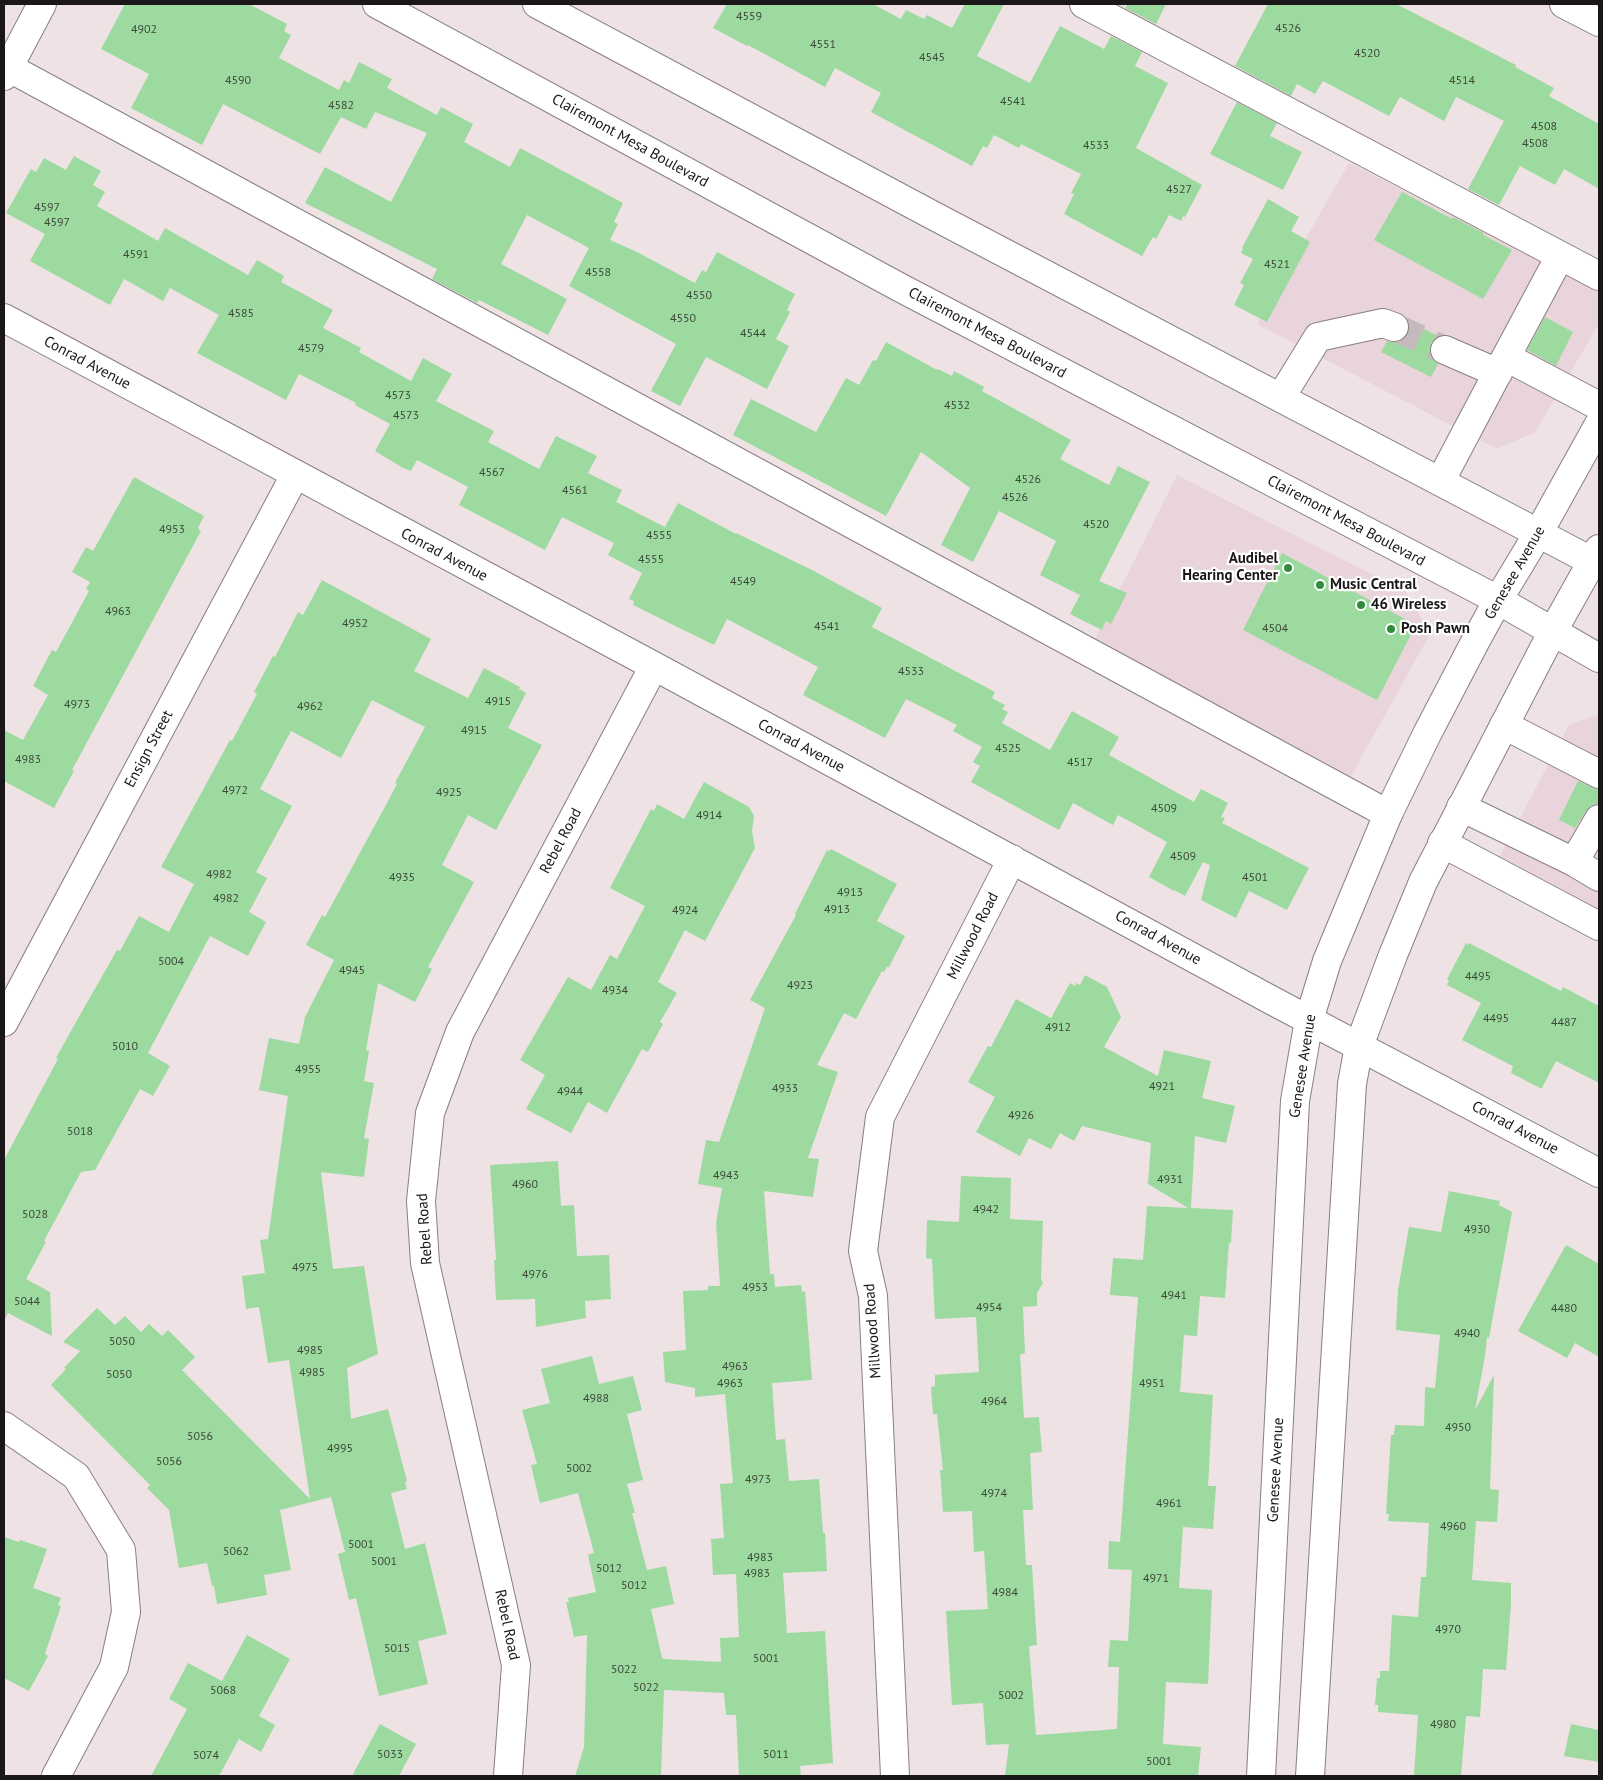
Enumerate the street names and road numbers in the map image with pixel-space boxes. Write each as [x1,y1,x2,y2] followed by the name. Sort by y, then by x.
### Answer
[549,90,711,192] street label: Clairemont Mesa Boulevard
[905,284,1069,382] street label: Clairemont Mesa Boulevard
[41,333,133,393] street label: Conrad Avenue
[1264,472,1428,570] street label: Clairemont Mesa Boulevard
[1481,523,1549,623] street label: Genesee Avenue
[398,525,490,585] street label: Conrad Avenue
[121,707,177,791] street label: Ensign Street
[755,716,847,776] street label: Conrad Avenue
[536,805,586,877] street label: Rebel Road
[943,889,1003,983] street label: Millwood Road
[1112,907,1204,969] street label: Conrad Avenue
[1286,1013,1320,1119] street label: Genesee Avenue
[1469,1098,1561,1158] street label: Conrad Avenue
[414,1193,436,1265] street label: Rebel Road
[861,1283,885,1379] street label: Millwood Road
[1264,1417,1288,1523] street label: Genesee Avenue
[491,1588,523,1662] street label: Rebel Road

